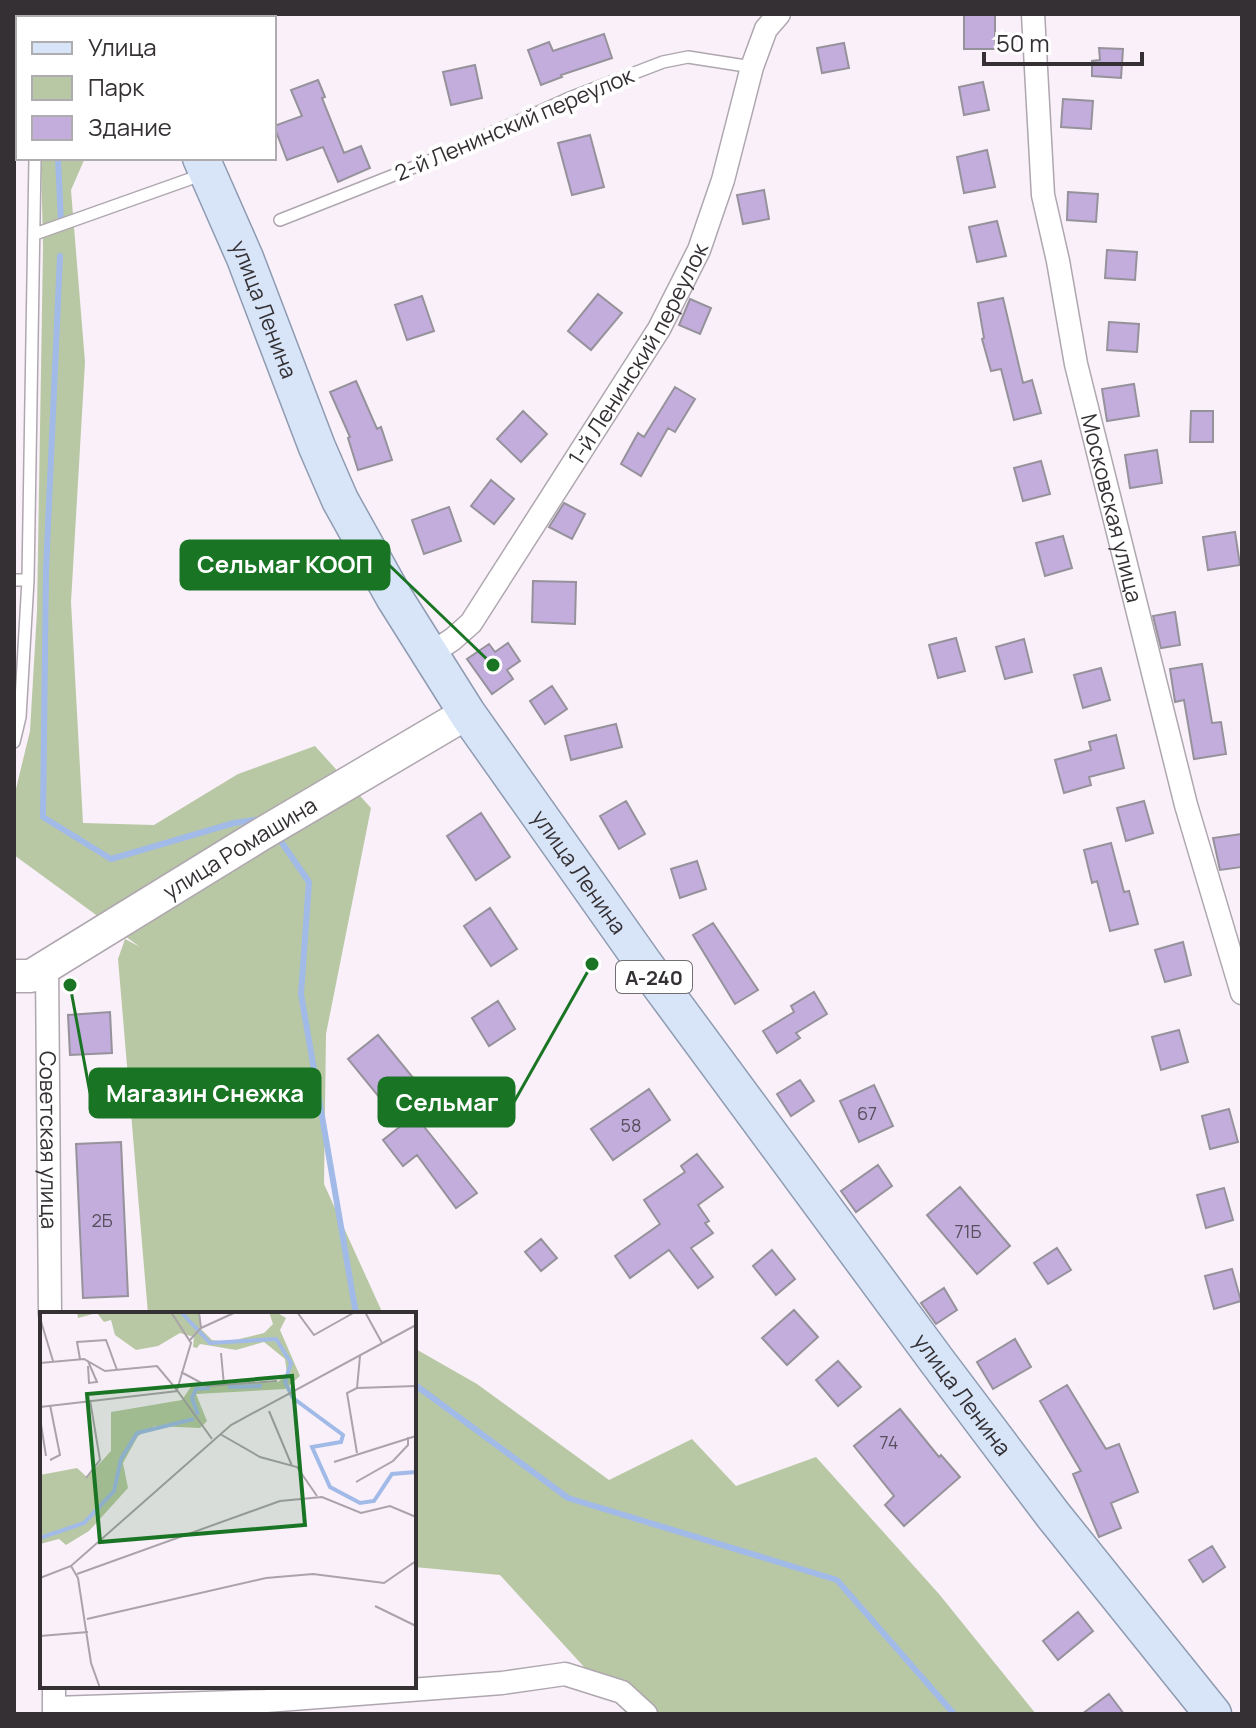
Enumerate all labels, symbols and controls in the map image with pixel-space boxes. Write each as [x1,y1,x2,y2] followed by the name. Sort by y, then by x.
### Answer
[16,16,276,160] legend
[984,16,1142,66] scale bar
[996,26,1050,59] text: 50 m
[88,30,157,63] text: Улица
[390,60,639,188] street label: 2-й Ленинский переулок
[88,70,145,103] text: Парк
[88,110,172,143] text: Здание
[224,235,304,383] street label: улица Ленина
[561,238,716,471] street label: 1-й Ленинский переулок
[1074,411,1150,605] street label: Московская улица
[181,541,389,589] callout: Сельмаг КООП
[197,547,373,580] text: Сельмаг КООП
[157,790,322,906] street label: улица Ромашина
[525,804,634,940] street label: улица Ленина
[616,961,692,993] road number: А-240
[33,1051,64,1229] street label: Советская улица
[90,1069,320,1117] callout: Магазин Снежка
[106,1076,304,1109] text: Магазин Снежка
[379,1078,514,1126] callout: Сельмаг
[395,1085,499,1118] text: Сельмаг
[857,1101,877,1125] house number: 67
[621,1113,641,1137] house number: 58
[91,1208,113,1232] house number: 2Б
[955,1219,982,1243] house number: 71Б
[40,1312,416,1688] inset map
[907,1327,1018,1462] street label: улица Ленина
[880,1430,898,1454] house number: 74

